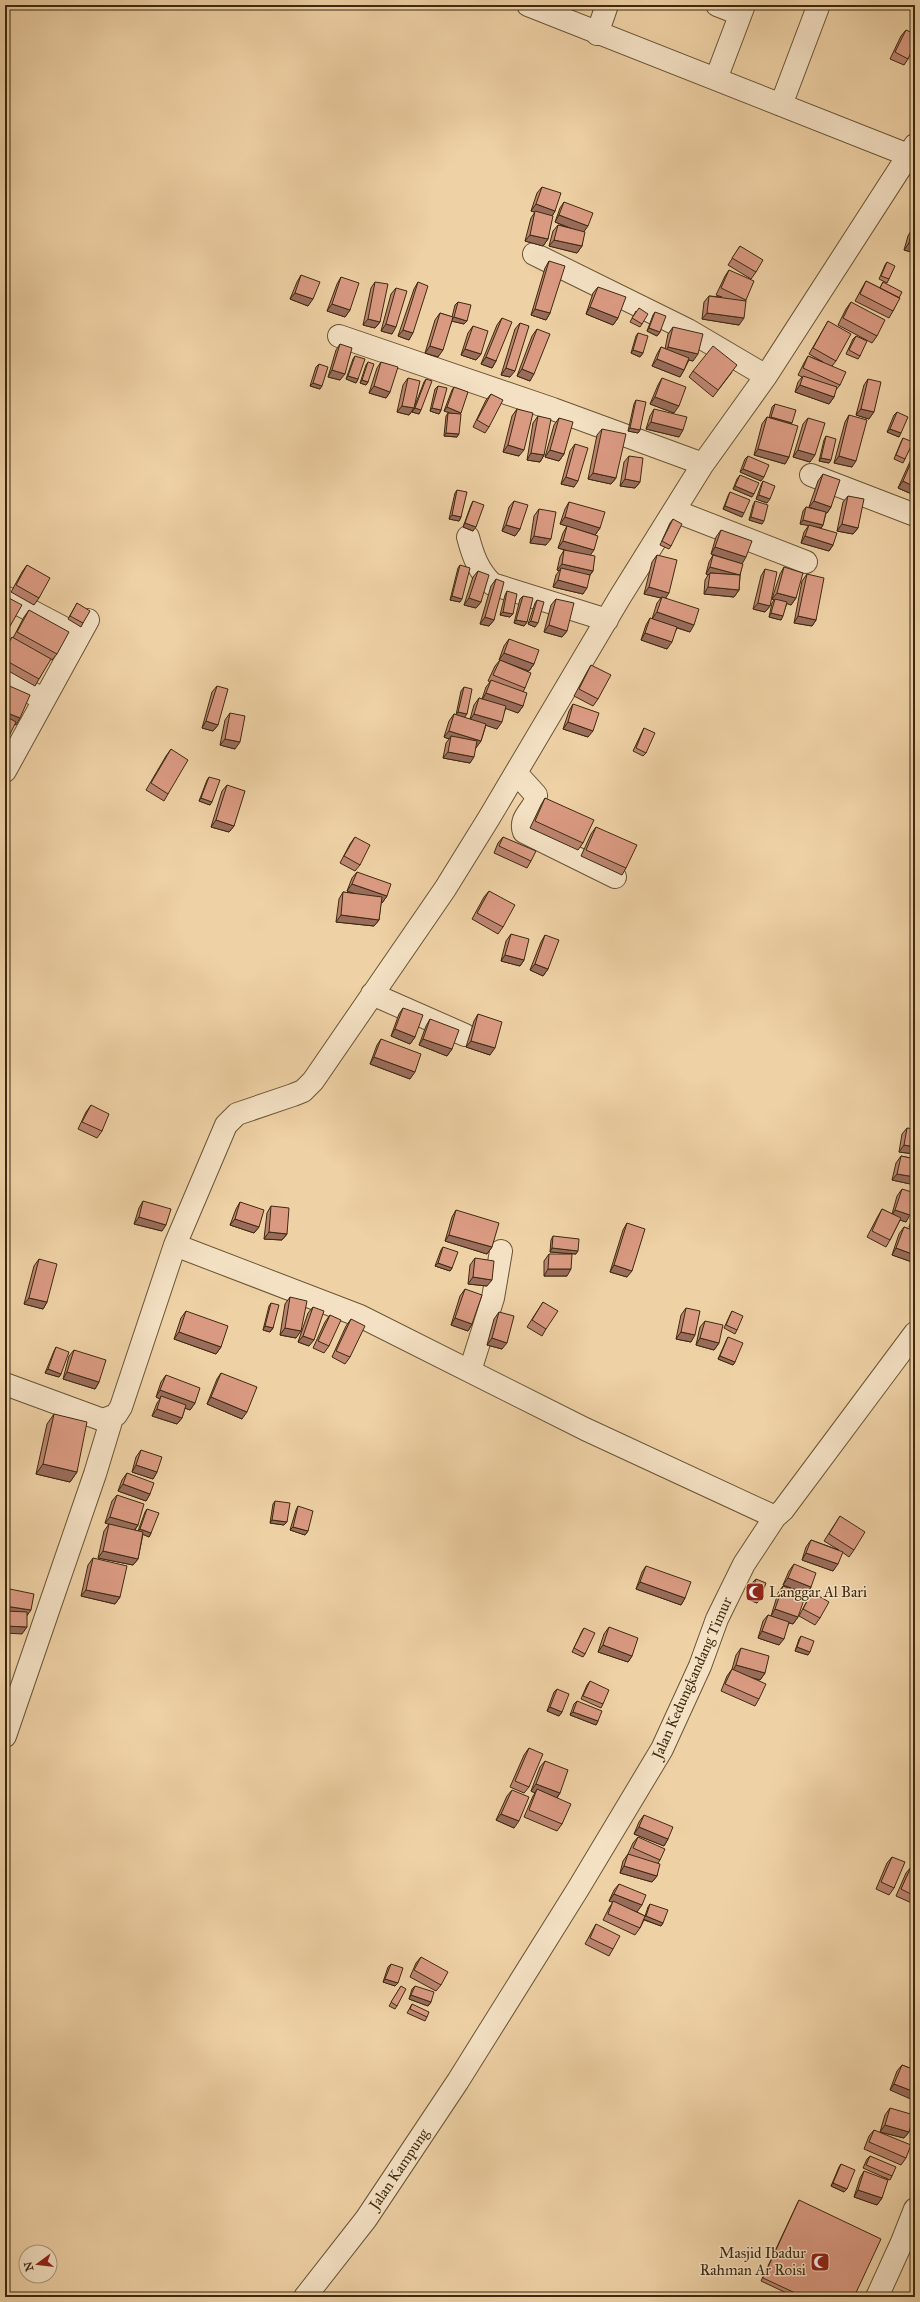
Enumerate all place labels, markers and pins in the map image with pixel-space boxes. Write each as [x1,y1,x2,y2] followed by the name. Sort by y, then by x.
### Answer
[744,1581,766,1603] mosque icon: Langgar Al Bari
[769,1583,867,1601] place label: Langgar Al Bari
[700,2244,806,2279] place label: Masjid Ibadur Rahman Ar Roisi
[809,2251,831,2273] mosque icon: Masjid Ibadur Rahman Ar Roisi

